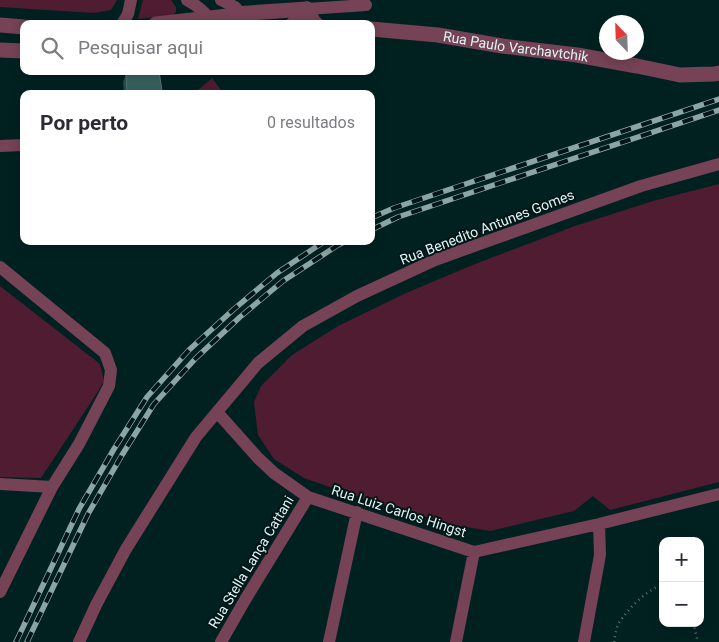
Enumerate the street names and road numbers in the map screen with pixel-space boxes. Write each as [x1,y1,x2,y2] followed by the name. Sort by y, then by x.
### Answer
[442,28,591,65] street label: Rua Paulo Varchavtchik
[398,186,576,268] street label: Rua Benedito Antunes Gomes
[330,482,469,540] street label: Rua Luiz Carlos Hingst
[205,493,297,631] street label: Rua Stella Lança Cattani

